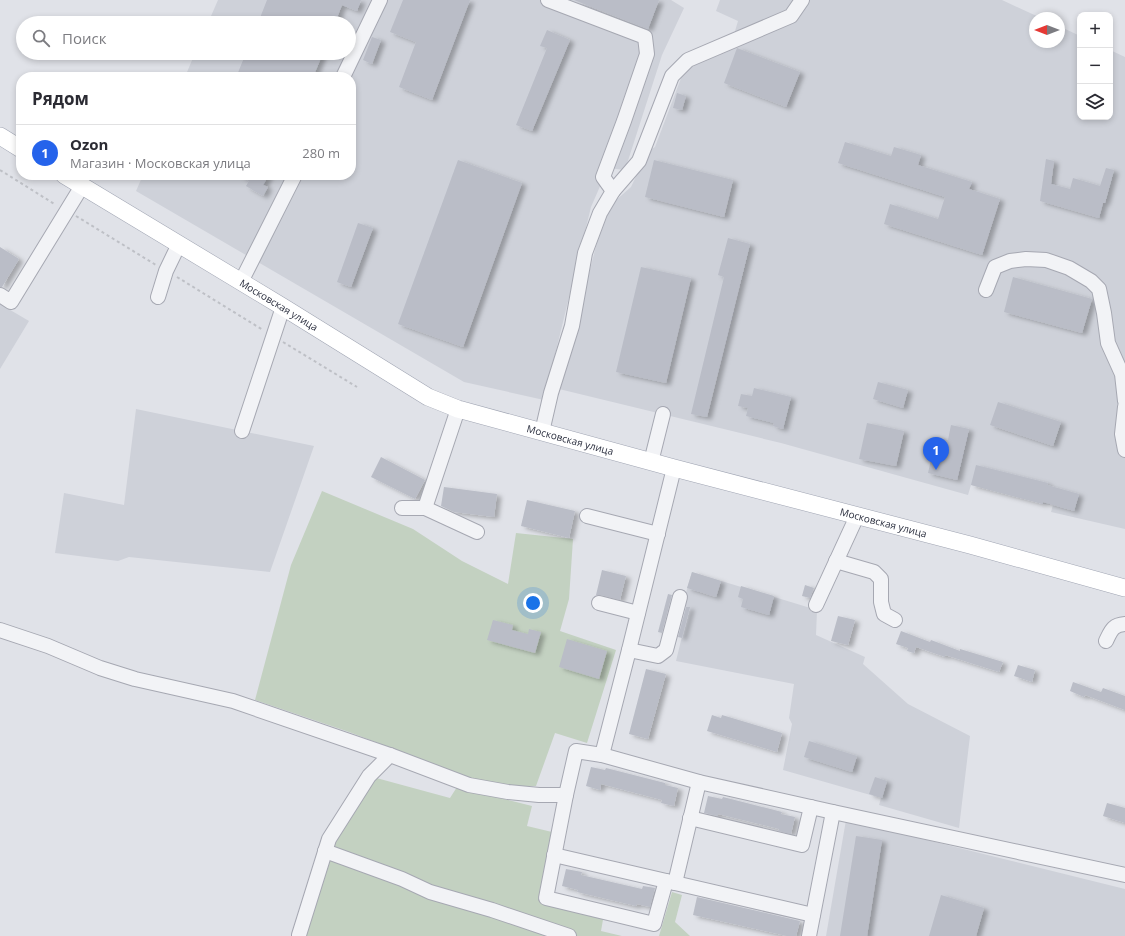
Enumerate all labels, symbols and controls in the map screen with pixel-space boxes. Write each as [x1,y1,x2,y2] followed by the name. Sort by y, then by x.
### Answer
[1029,12,1065,48] north arrow
[1077,12,1113,120] map controls
[1077,12,1113,48] button: +
[16,16,356,60] search box
[30,27,52,49] icon: search
[62,28,106,48] text: Поиск
[1077,48,1113,84] button: −
[1077,84,1113,120] button: layers
[32,87,89,110] text: Рядом
[70,134,108,154] text: Ozon
[41,144,49,162] text: 1
[302,144,340,162] text: 280 m
[70,154,251,172] text: Магазин · Московская улица
[237,276,321,334] street label: Московская улица
[525,421,615,458] street label: Московская улица
[923,437,949,470] pin: 1
[838,504,928,541] street label: Московская улица
[523,593,543,613] your location

